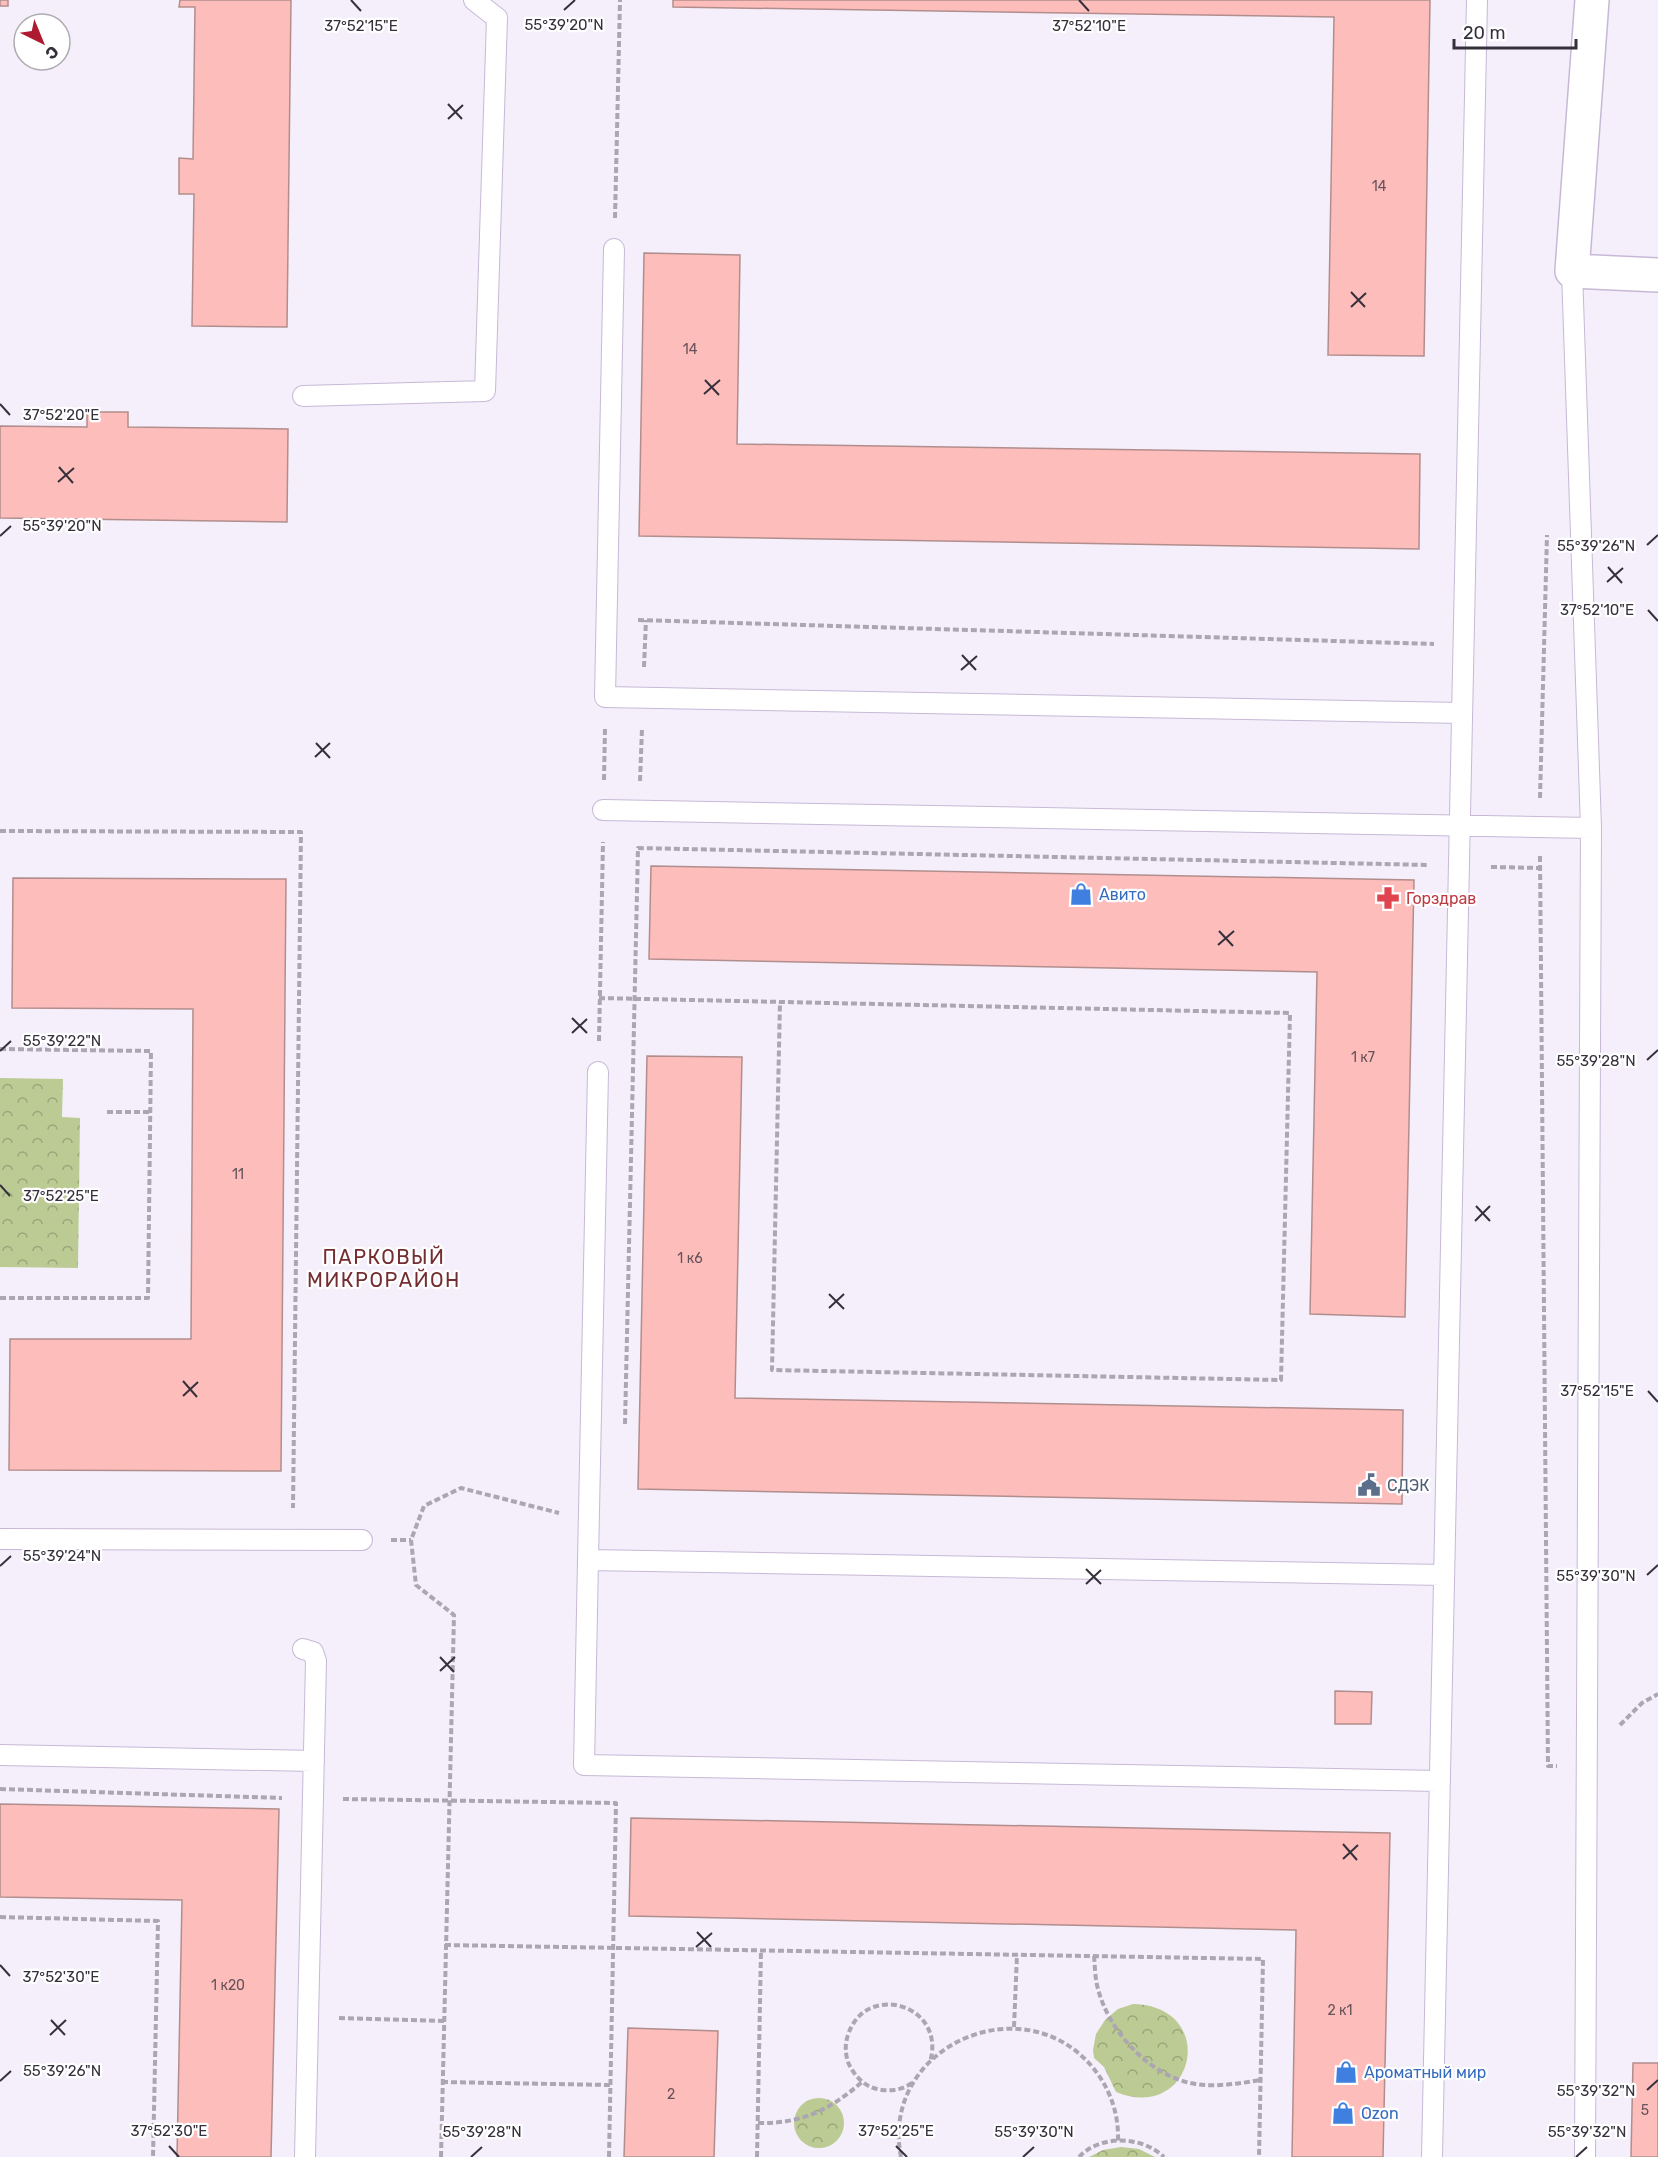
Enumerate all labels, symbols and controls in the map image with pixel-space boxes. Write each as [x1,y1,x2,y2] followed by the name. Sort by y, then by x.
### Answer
[12,12,72,72] north arrow
[1454,12,1576,50] scale bar
[524,16,604,34] text: 55°39'20"N
[324,17,398,35] text: 37°52'15"E
[1052,17,1126,35] text: 37°52'10"E
[1463,22,1505,44] text: 20 m
[41,42,62,63] text: С
[1372,178,1387,195] house number: 14
[683,341,698,358] house number: 14
[23,406,99,424] text: 37°52'20"E
[22,517,102,535] text: 55°39'20"N
[1557,537,1635,555] text: 55°39'26"N
[1560,601,1634,619] text: 37°52'10"E
[1068,881,1094,907] shop icon: Авито
[1099,885,1146,904] place label: Авито
[1375,885,1401,911] pharmacy icon: Горздрав
[1406,889,1476,908] place label: Горздрав
[23,1032,101,1050] text: 55°39'22"N
[1351,1049,1375,1066] house number: 1 к7
[1556,1052,1636,1070] text: 55°39'28"N
[232,1166,244,1183] house number: 11
[23,1187,99,1205] text: 37°52'25"E
[307,1245,461,1292] district label: ПАРКОВЫЙ МИКРОРАЙОН
[677,1250,703,1267] house number: 1 к6
[1560,1382,1634,1400] text: 37°52'15"E
[1356,1472,1382,1498] public building icon: СДЭК
[1387,1476,1429,1495] place label: СДЭК
[23,1547,101,1565] text: 55°39'24"N
[1556,1567,1636,1585] text: 55°39'30"N
[23,1968,99,1986] text: 37°52'30"E
[211,1977,245,1994] house number: 1 к20
[1327,2002,1353,2019] house number: 2 к1
[1333,2059,1359,2085] shop icon: Ароматный мир
[23,2062,101,2080] text: 55°39'26"N
[1364,2063,1486,2082] place label: Ароматный мир
[1557,2082,1635,2100] text: 55°39'32"N
[667,2086,675,2103] house number: 2
[1330,2100,1356,2126] shop icon: Ozon
[1641,2102,1649,2119] house number: 5
[1361,2104,1399,2123] place label: Ozon
[131,2122,207,2140] text: 37°52'30"E
[858,2122,934,2140] text: 37°52'25"E
[442,2123,522,2141] text: 55°39'28"N
[994,2123,1074,2141] text: 55°39'30"N
[1548,2123,1626,2141] text: 55°39'32"N

